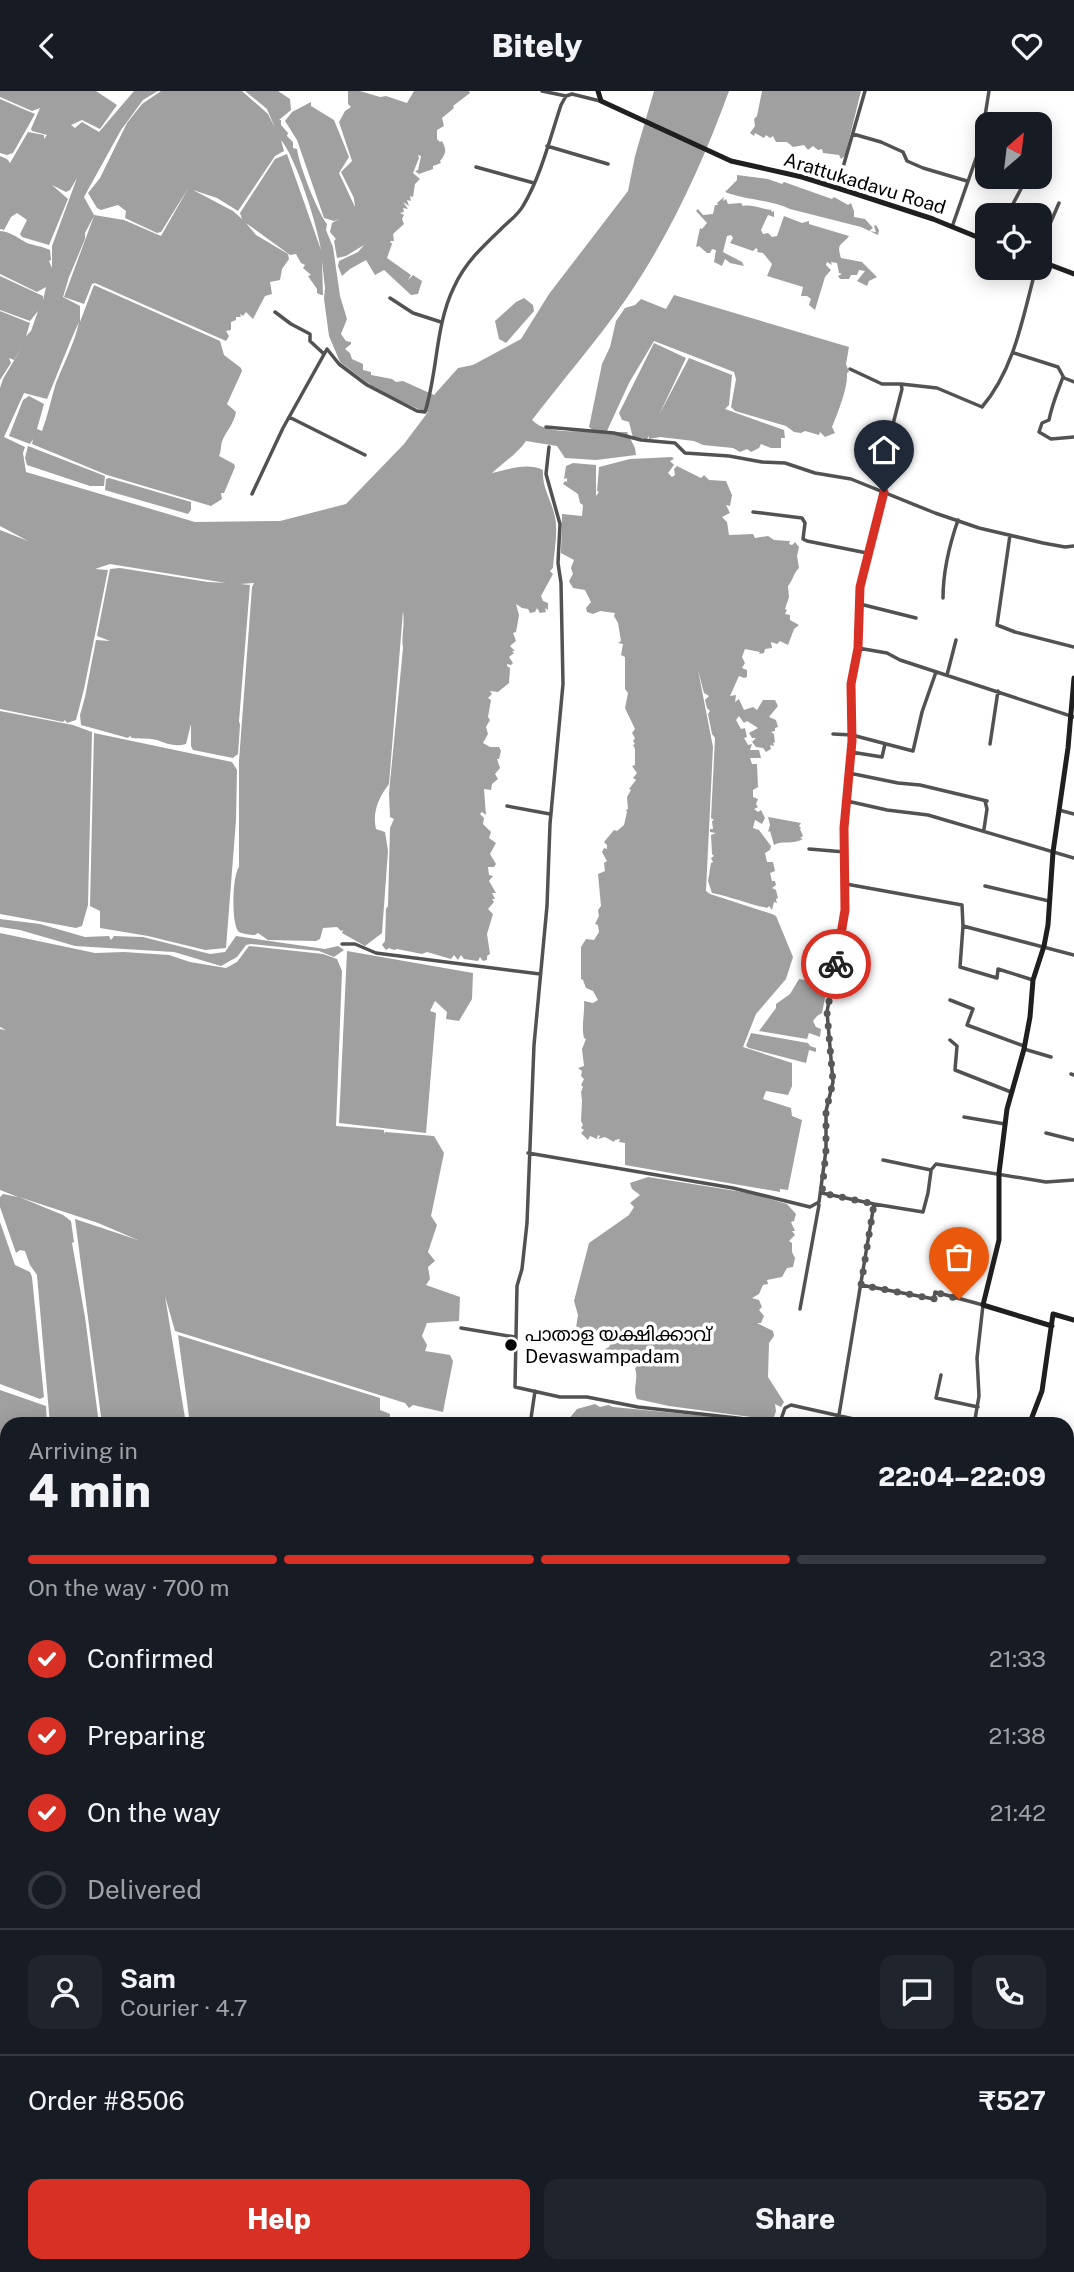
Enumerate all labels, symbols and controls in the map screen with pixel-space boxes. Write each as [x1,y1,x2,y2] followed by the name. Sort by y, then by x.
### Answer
[28,27,66,65] icon: back
[491,27,583,64] text: Bitely
[1008,27,1046,65] icon: heart
[975,112,1052,189] north arrow
[975,112,1052,280] map controls
[781,148,949,218] street label: Arattukadavu Road
[975,203,1052,280] button: locate
[854,420,914,492] pin
[865,431,903,469] icon: home
[801,929,871,999] courier
[817,945,855,983] icon: bike
[929,1227,989,1299] pin
[940,1238,978,1276] icon: bag
[525,1323,713,1367] place label: പാതാള യക്ഷിക്കാവ് Devaswampadam
[503,1337,519,1353] marker: പാതാള യക്ഷിക്കാവ് Devaswampadam
[28,1437,138,1464] text: Arriving in
[878,1461,1046,1492] text: 22:04–22:09
[28,1463,151,1517] text: 4 min
[28,1574,229,1601] text: On the way · 700 m
[28,1640,66,1678] icon: check
[87,1643,214,1674] text: Confirmed
[989,1645,1046,1672] text: 21:33
[28,1717,66,1755] icon: check
[87,1720,206,1751] text: Preparing
[989,1722,1046,1749] text: 21:38
[28,1794,66,1832] icon: check
[87,1797,221,1828] text: On the way
[990,1799,1046,1826] text: 21:42
[87,1874,202,1905] text: Delivered
[28,1955,102,2029] button: person
[880,1955,954,2029] button: chat
[972,1955,1046,2029] button: phone
[120,1963,176,1994] text: Sam
[120,1994,248,2021] text: Courier · 4.7
[28,2085,185,2116] text: Order #8506
[979,2085,1046,2116] text: ₹527
[28,2179,530,2259] button: Help
[544,2179,1046,2259] button: Share

